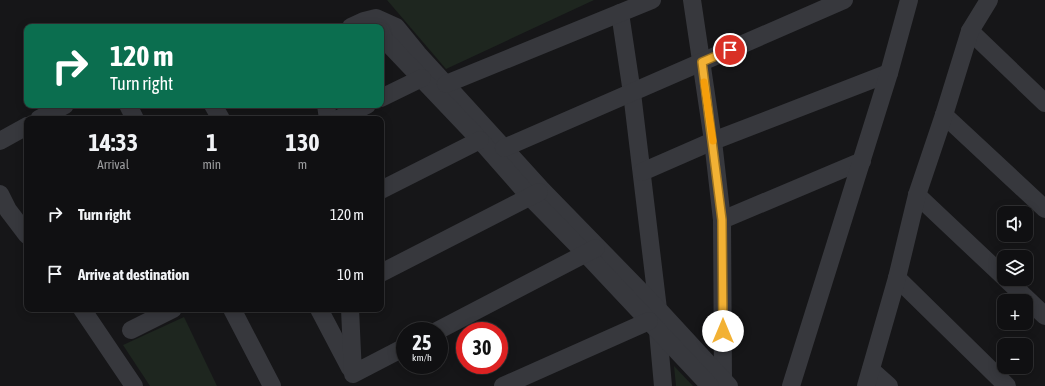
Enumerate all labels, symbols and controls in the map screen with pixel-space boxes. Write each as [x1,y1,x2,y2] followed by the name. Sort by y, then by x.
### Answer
[713,33,747,67] pin
[719,39,741,61] icon: arrive
[44,40,96,92] icon: right
[110,40,173,72] text: 120 m
[110,73,173,94] text: Turn right
[89,129,138,156] text: 14:33
[206,129,217,156] text: 1
[286,129,319,156] text: 130
[97,157,129,172] text: Arrival
[202,157,221,172] text: min
[298,157,307,172] text: m
[44,203,66,225] icon: right
[78,206,131,223] text: Turn right
[330,206,364,223] text: 120 m
[997,206,1033,374] map controls
[997,206,1033,242] button: sound
[997,250,1033,286] button: layers
[44,263,66,285] icon: arrive
[78,266,189,283] text: Arrive at destination
[337,266,364,283] text: 10 m
[997,294,1033,330] button: +
[702,310,744,352] position arrow
[456,322,508,374] speed limit sign: 30
[413,331,431,354] text: 25
[997,338,1033,374] button: −
[412,352,432,363] text: km/h

